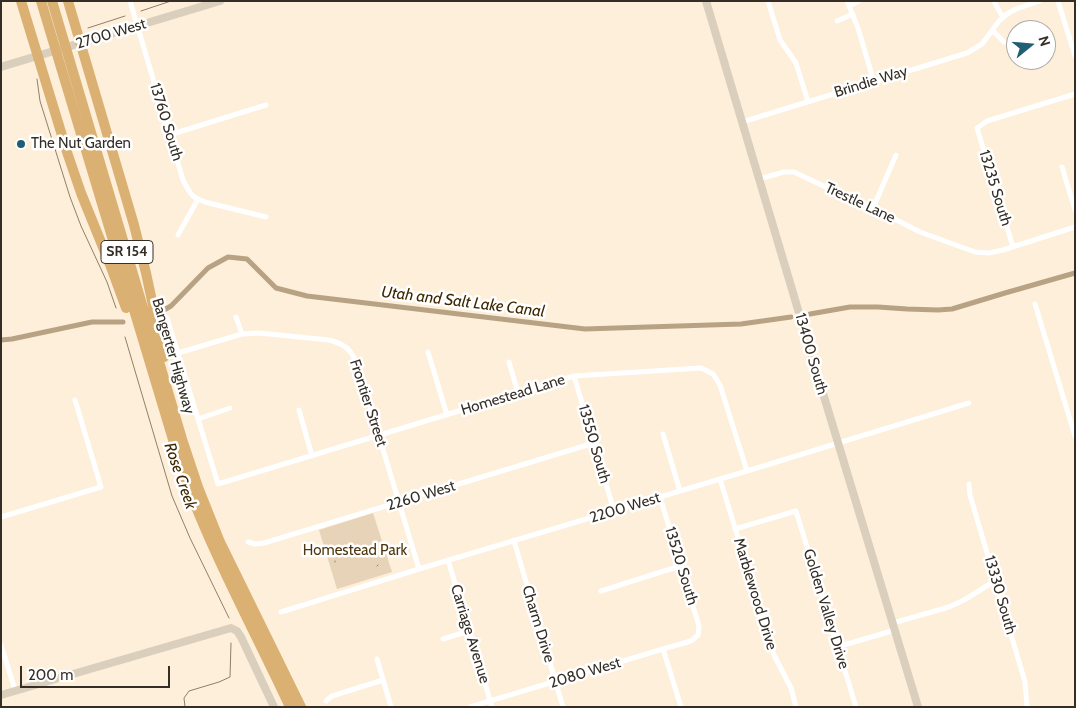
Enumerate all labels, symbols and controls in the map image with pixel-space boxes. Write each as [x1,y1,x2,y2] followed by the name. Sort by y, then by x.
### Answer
[74,15,148,53] street label: 2700 West
[1006,20,1056,70] north arrow
[1034,34,1054,48] text: N
[832,62,910,102] street label: Brindie Way
[146,81,186,163] street label: 13760 South
[31,135,131,153] place label: The Nut Garden
[15,138,27,150] marker: The Nut Garden
[975,148,1015,228] street label: 13235 South
[822,179,898,227] street label: Trestle Lane
[101,240,153,264] road number: SR 154
[380,282,546,322] water label: Utah and Salt Lake Canal
[148,296,198,416] street label: Bangerter Highway
[791,311,831,397] street label: 13400 South
[345,357,391,449] street label: Frontier Street
[459,371,567,419] street label: Homestead Lane
[574,403,614,485] street label: 13550 South
[160,440,200,512] water label: Rose Creek
[385,477,457,515] street label: 2260 West
[588,489,662,527] street label: 2200 West
[661,525,701,607] street label: 13520 South
[729,536,781,652] street label: Marblewood Drive
[303,542,407,560] park label: Homestead Park
[799,547,853,671] street label: Golden Valley Drive
[980,554,1020,636] street label: 13330 South
[446,582,494,686] street label: Carriage Avenue
[518,583,558,665] street label: Charm Drive
[547,654,623,692] street label: 2080 West
[22,656,172,688] scale bar
[28,666,73,684] text: 200 m

